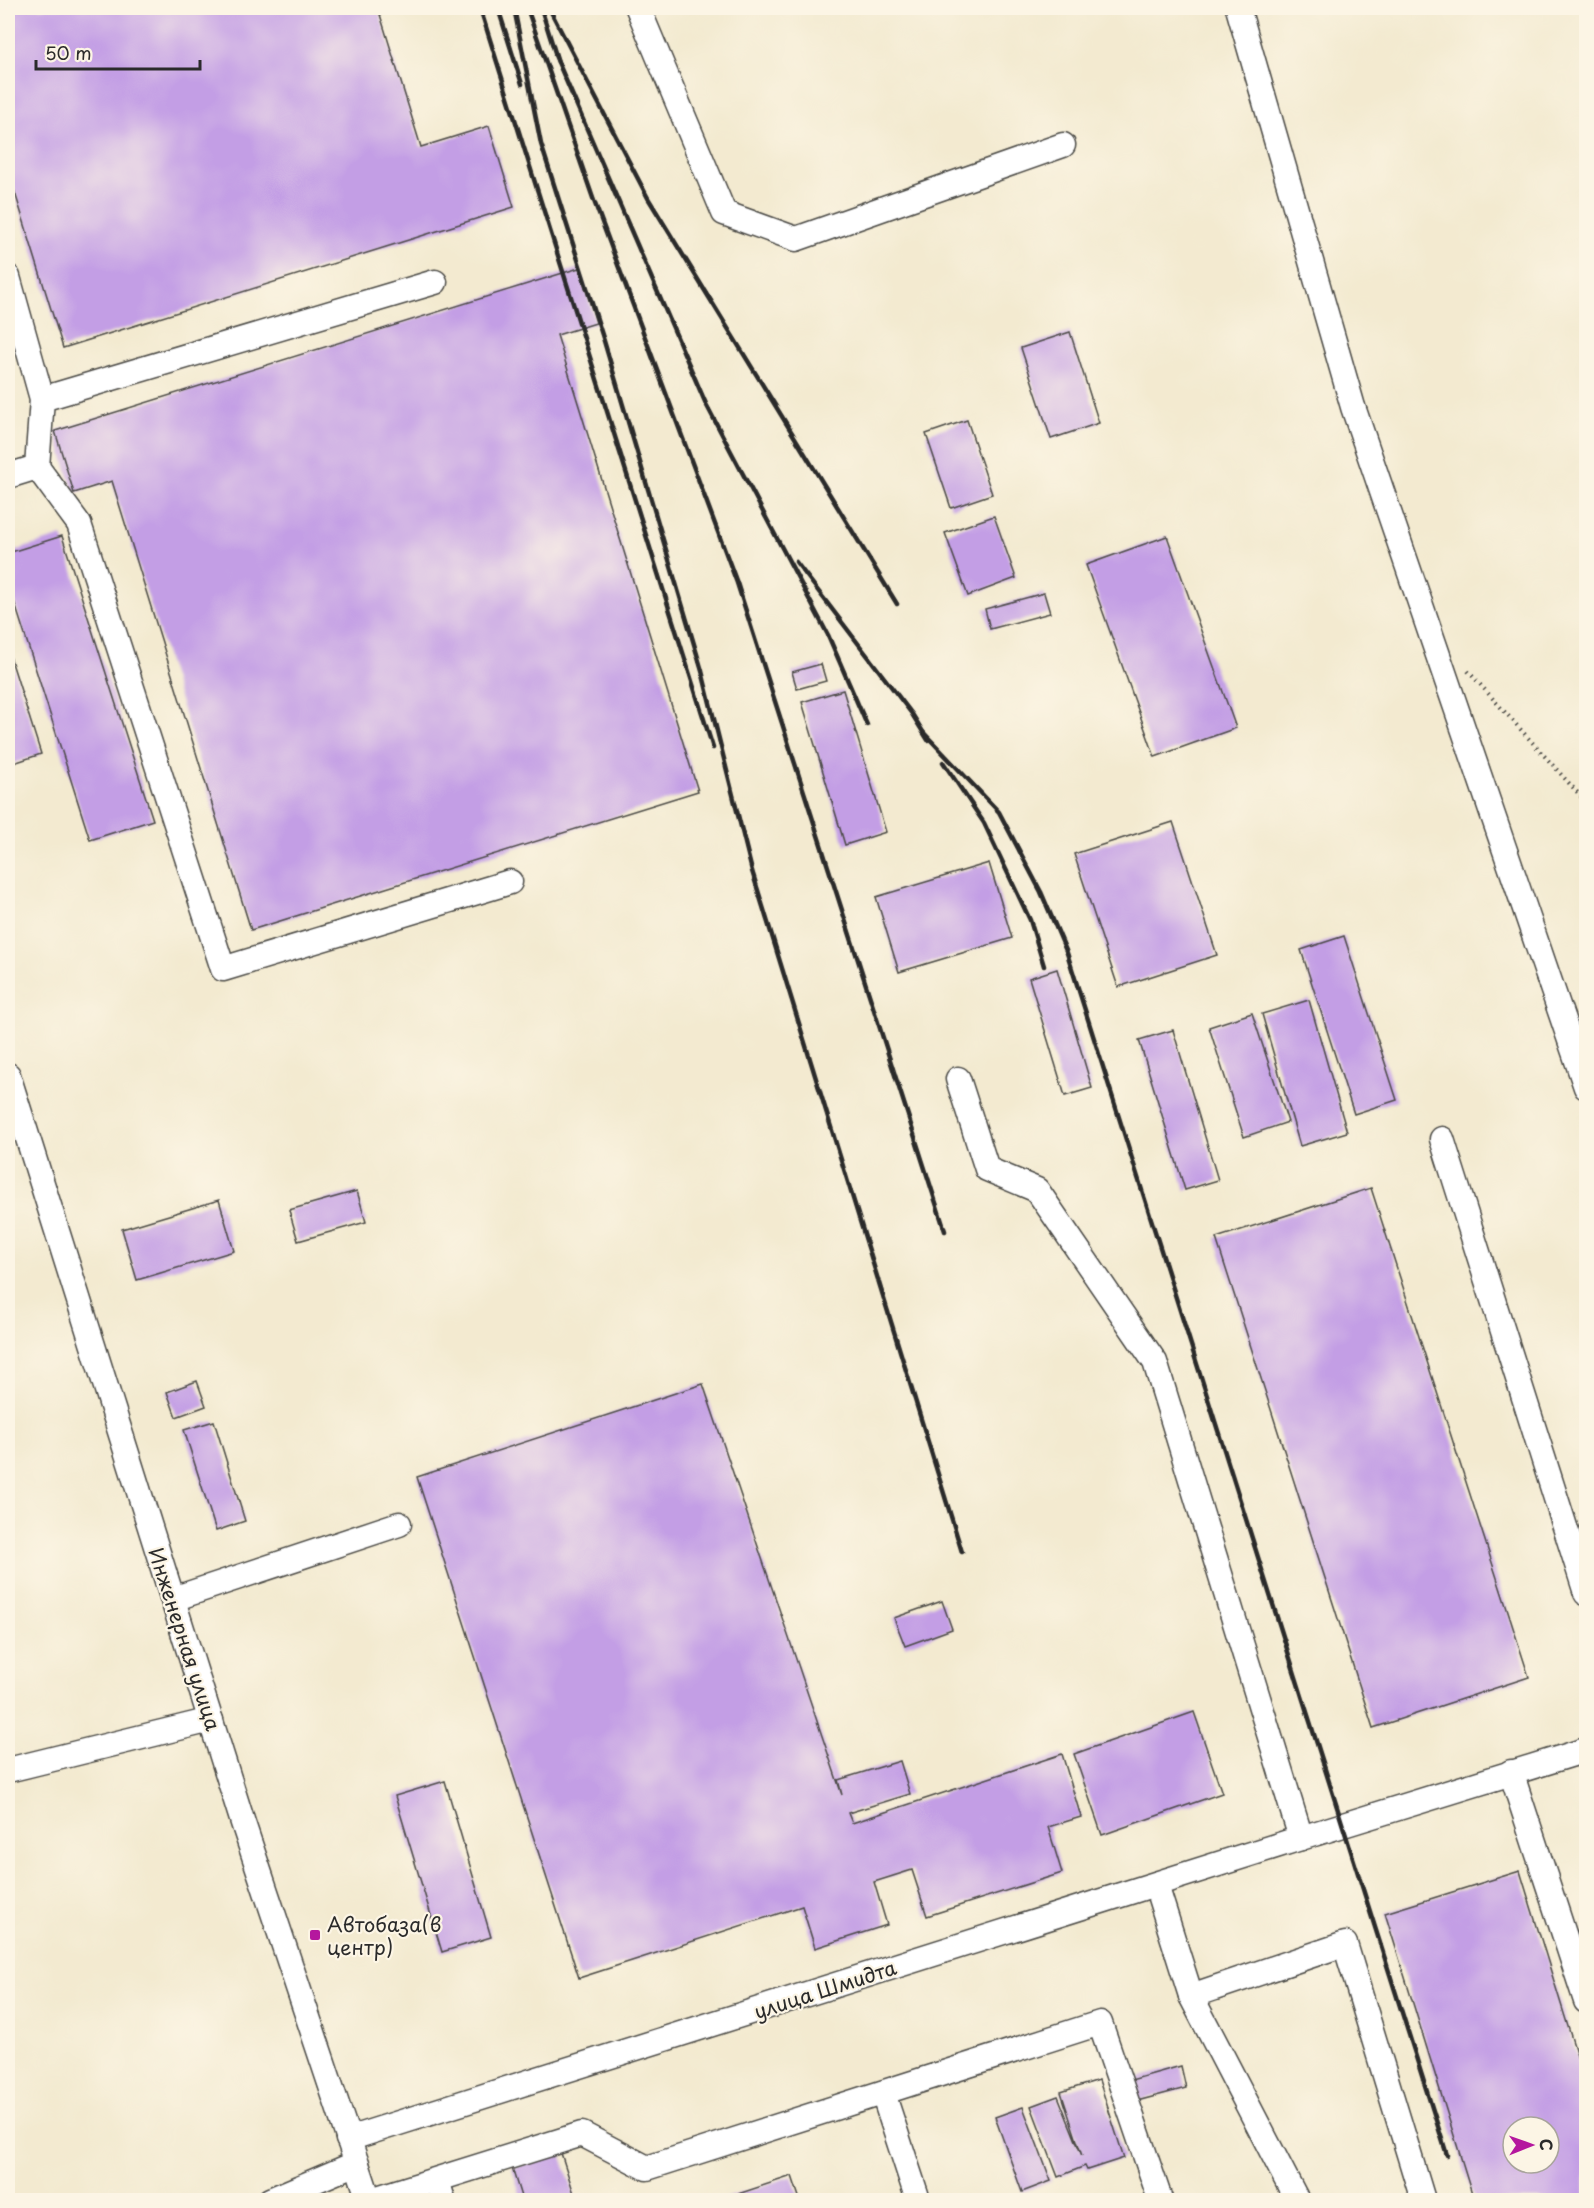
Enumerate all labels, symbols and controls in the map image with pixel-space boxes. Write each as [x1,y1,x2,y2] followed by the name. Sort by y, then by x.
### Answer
[36,33,200,71] scale bar
[45,39,92,66] text: 50 m
[141,1544,229,1735] street label: Инженерная улица
[327,1909,441,1962] place label: Автобаза(в центр)
[308,1928,322,1942] marker: Автобаза(в центр)
[750,1952,901,2026] street label: улица Шмидта
[1501,2115,1561,2175] north arrow
[1535,2138,1559,2151] text: С

